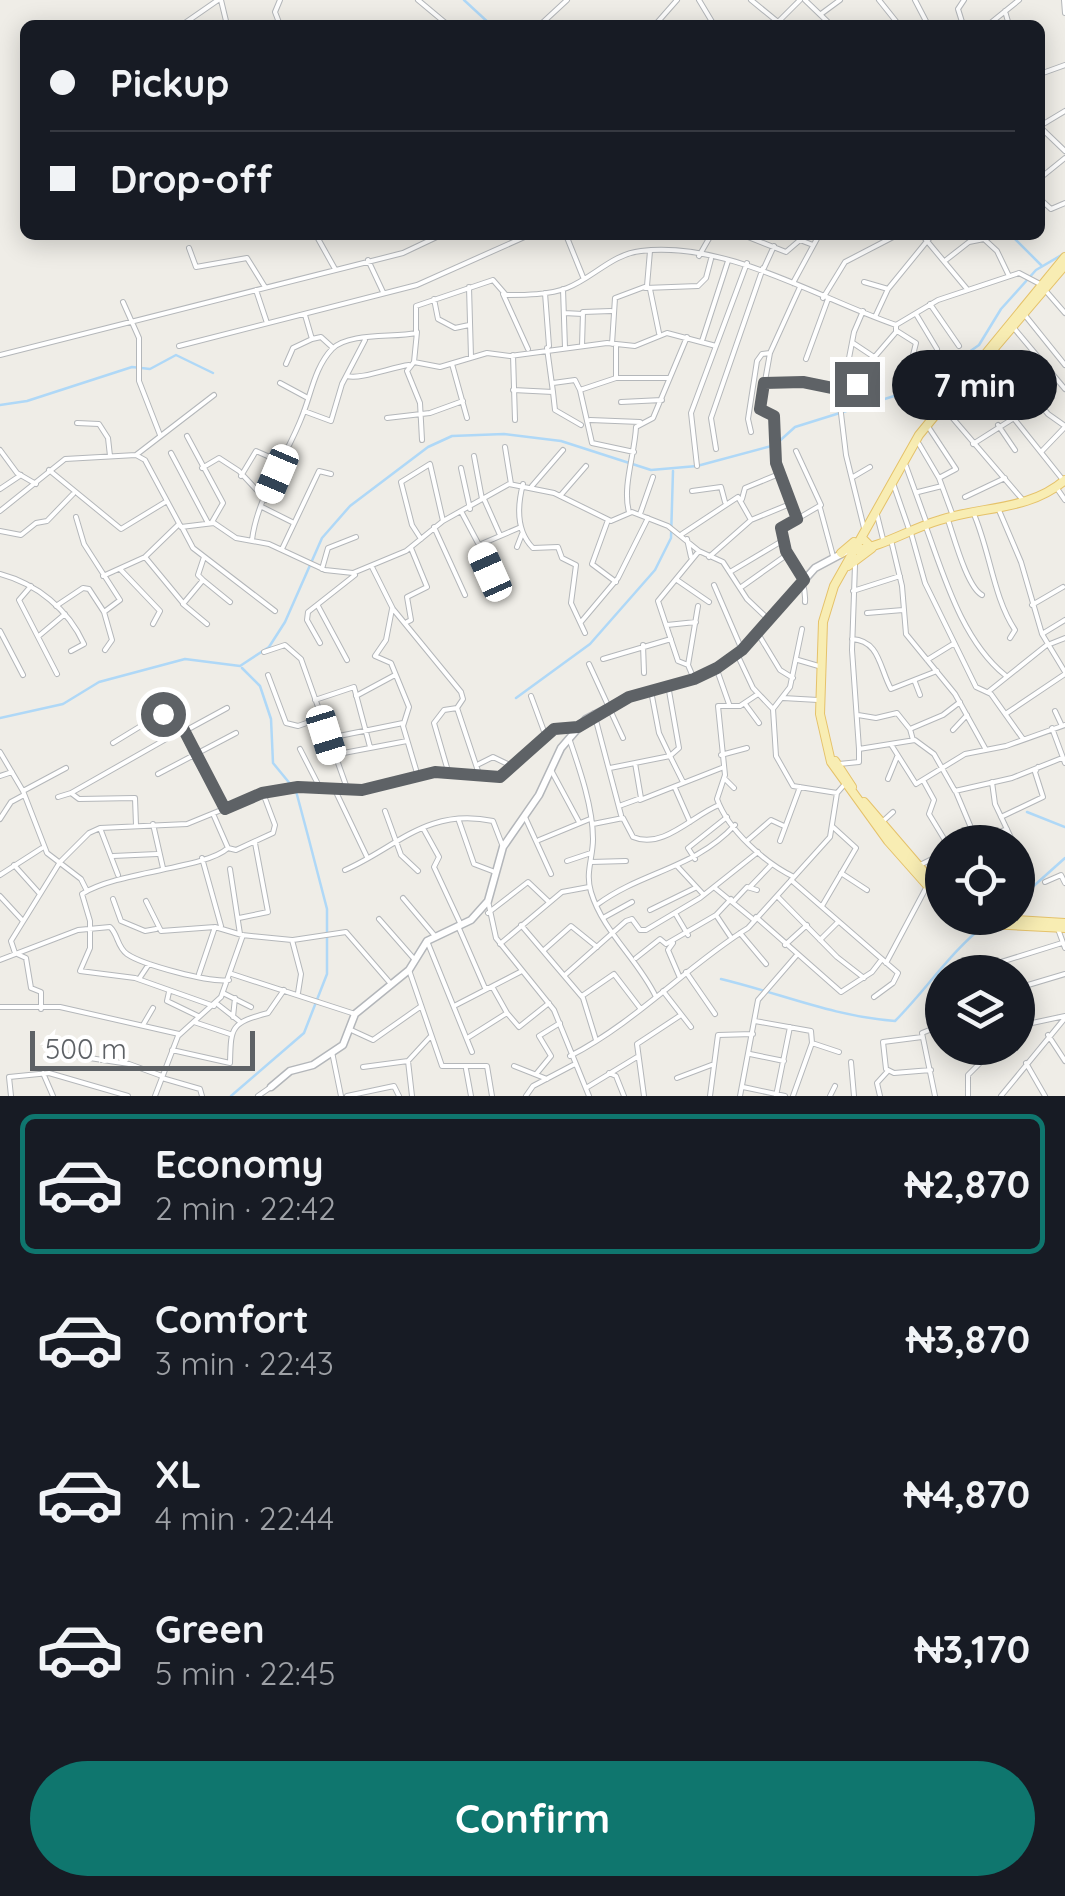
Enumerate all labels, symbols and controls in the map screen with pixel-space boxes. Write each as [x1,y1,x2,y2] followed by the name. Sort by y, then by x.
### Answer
[110,59,229,107] text: Pickup
[110,155,272,203] text: Drop-off
[892,349,1057,419] callout: 7 min
[835,362,880,407] route end
[933,365,1016,405] text: 7 min
[251,441,303,507] car
[464,538,516,606] car
[141,692,186,737] route start
[303,702,349,768] car
[925,825,1035,1065] map controls
[925,825,1035,935] button: locate
[925,955,1035,1065] button: layers
[30,1026,255,1070] scale bar
[45,1031,127,1066] text: 500 m
[35,1139,125,1229] icon: car
[155,1140,324,1188] text: Economy
[905,1160,1030,1208] text: ₦2,870
[155,1188,336,1228] text: 2 min · 22:42
[35,1294,125,1384] icon: car
[155,1295,309,1343] text: Comfort
[906,1315,1030,1363] text: ₦3,870
[155,1343,334,1383] text: 3 min · 22:43
[35,1449,125,1539] icon: car
[155,1450,201,1498] text: XL
[904,1470,1030,1518] text: ₦4,870
[155,1498,334,1538] text: 4 min · 22:44
[35,1604,125,1694] icon: car
[155,1605,265,1653] text: Green
[915,1625,1030,1673] text: ₦3,170
[155,1653,335,1693] text: 5 min · 22:45
[30,1761,1035,1876] button: Confirm

